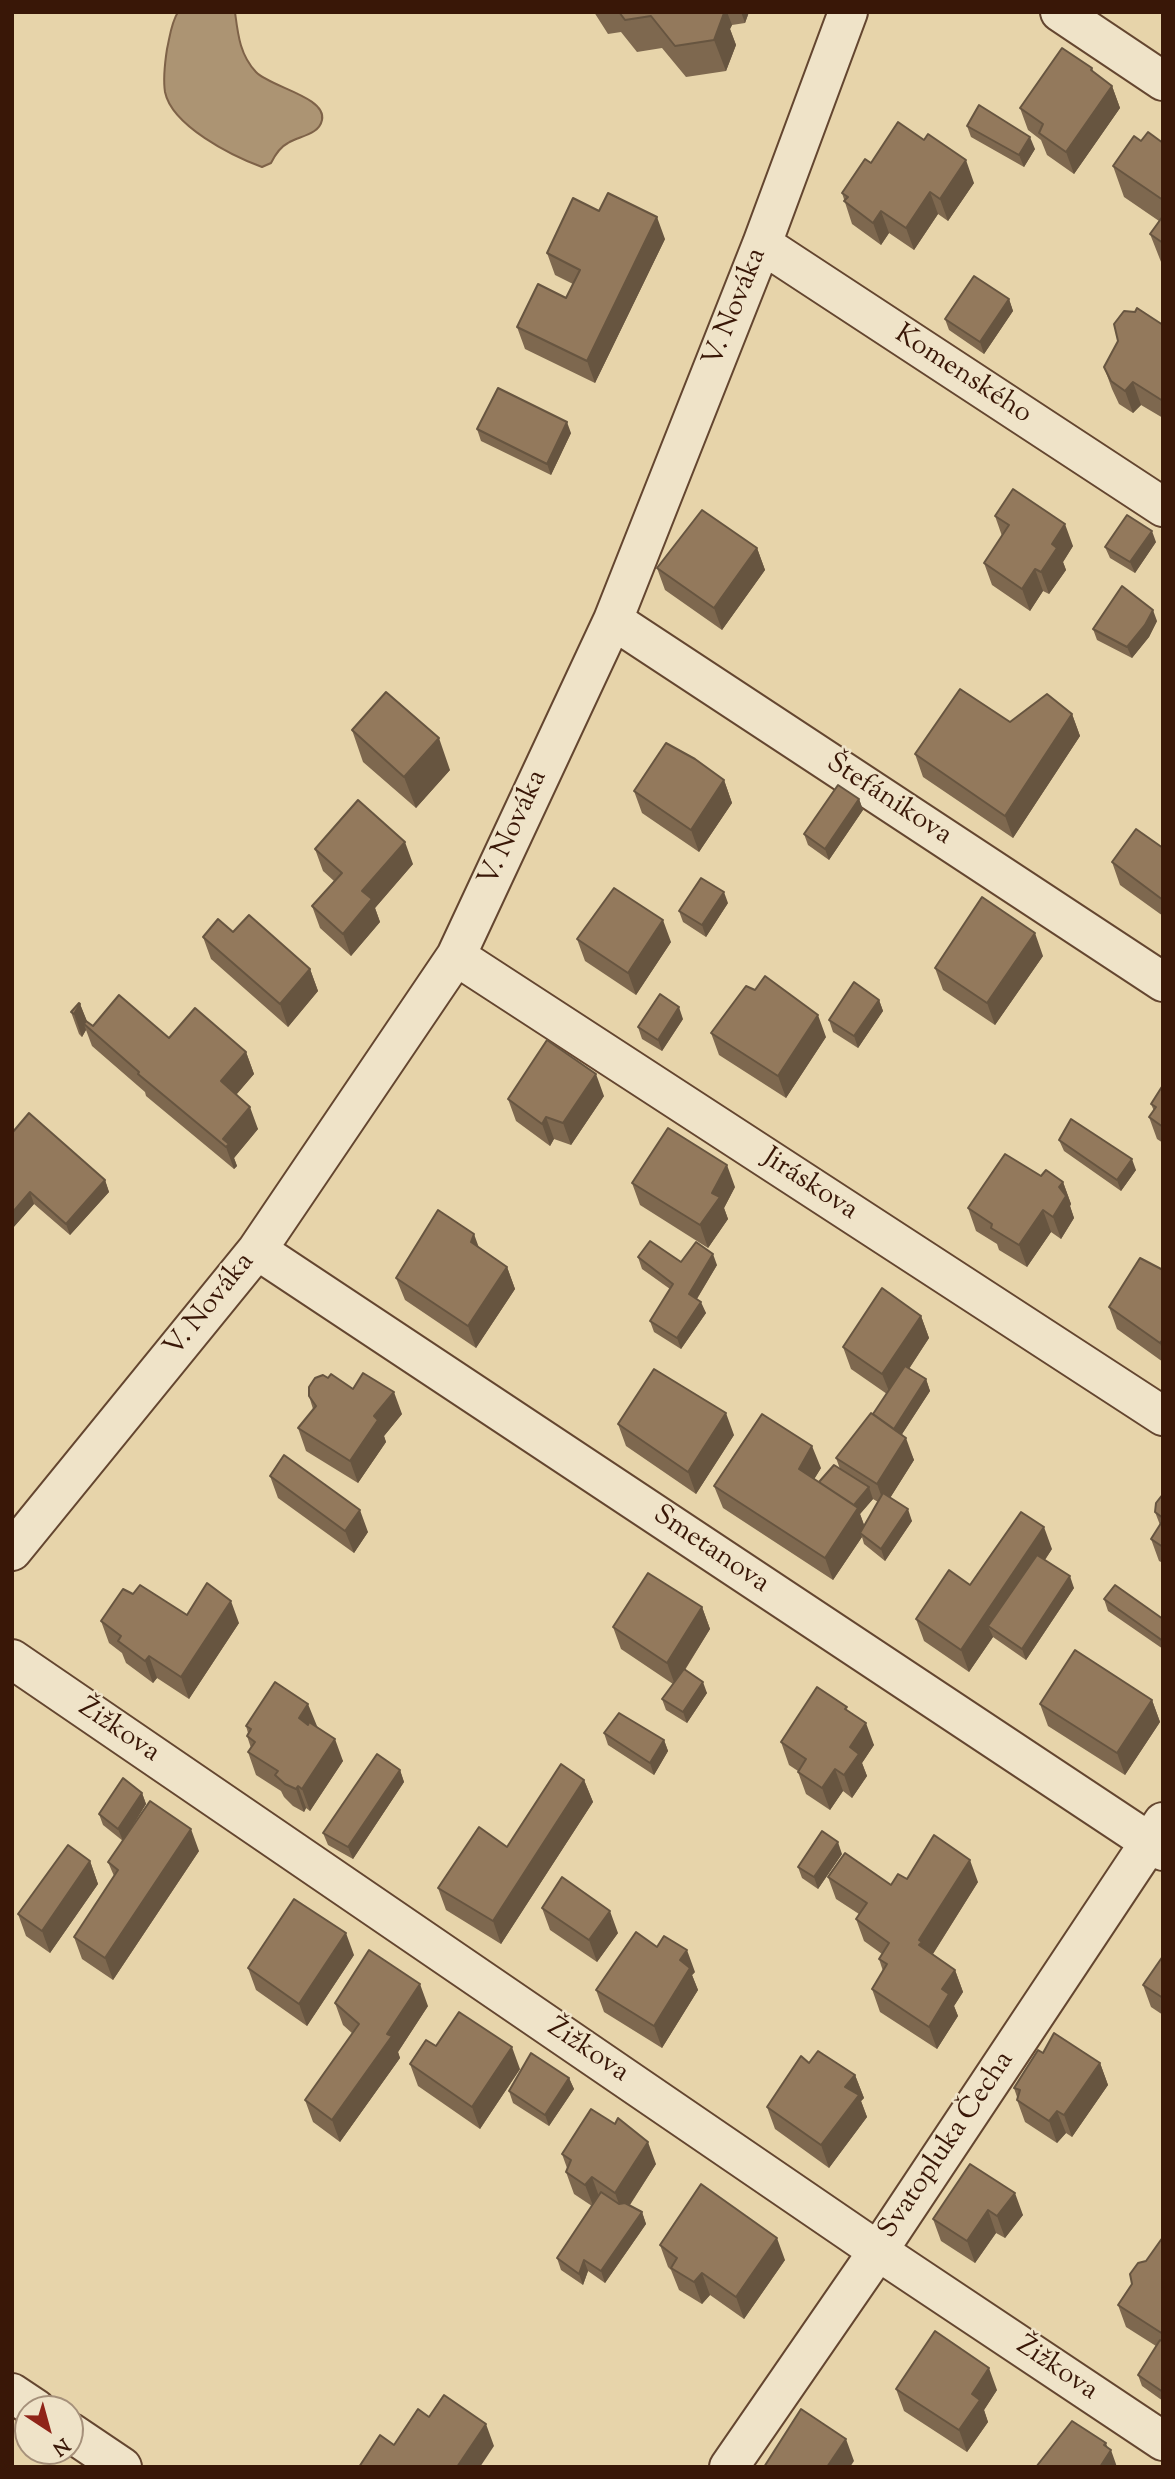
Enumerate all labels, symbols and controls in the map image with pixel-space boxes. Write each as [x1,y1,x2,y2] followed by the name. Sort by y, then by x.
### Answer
[698,244,776,372] street label: V. Nováka
[887,319,1037,433] street label: Komenského
[819,748,957,854] street label: Štefánikova
[474,766,556,892] street label: V. Nováka
[755,1143,863,1229] street label: Jiráskova
[159,1247,263,1365] street label: V. Nováka
[645,1500,775,1602] street label: Smetanova
[71,1693,165,1771] street label: Žižkova
[540,2013,634,2091] street label: Žižkova
[873,2046,1023,2246] street label: Svatopluka Čecha
[1009,2331,1103,2409] street label: Žižkova
[14,2395,84,2465] north arrow
[46,2430,75,2461] text: N

